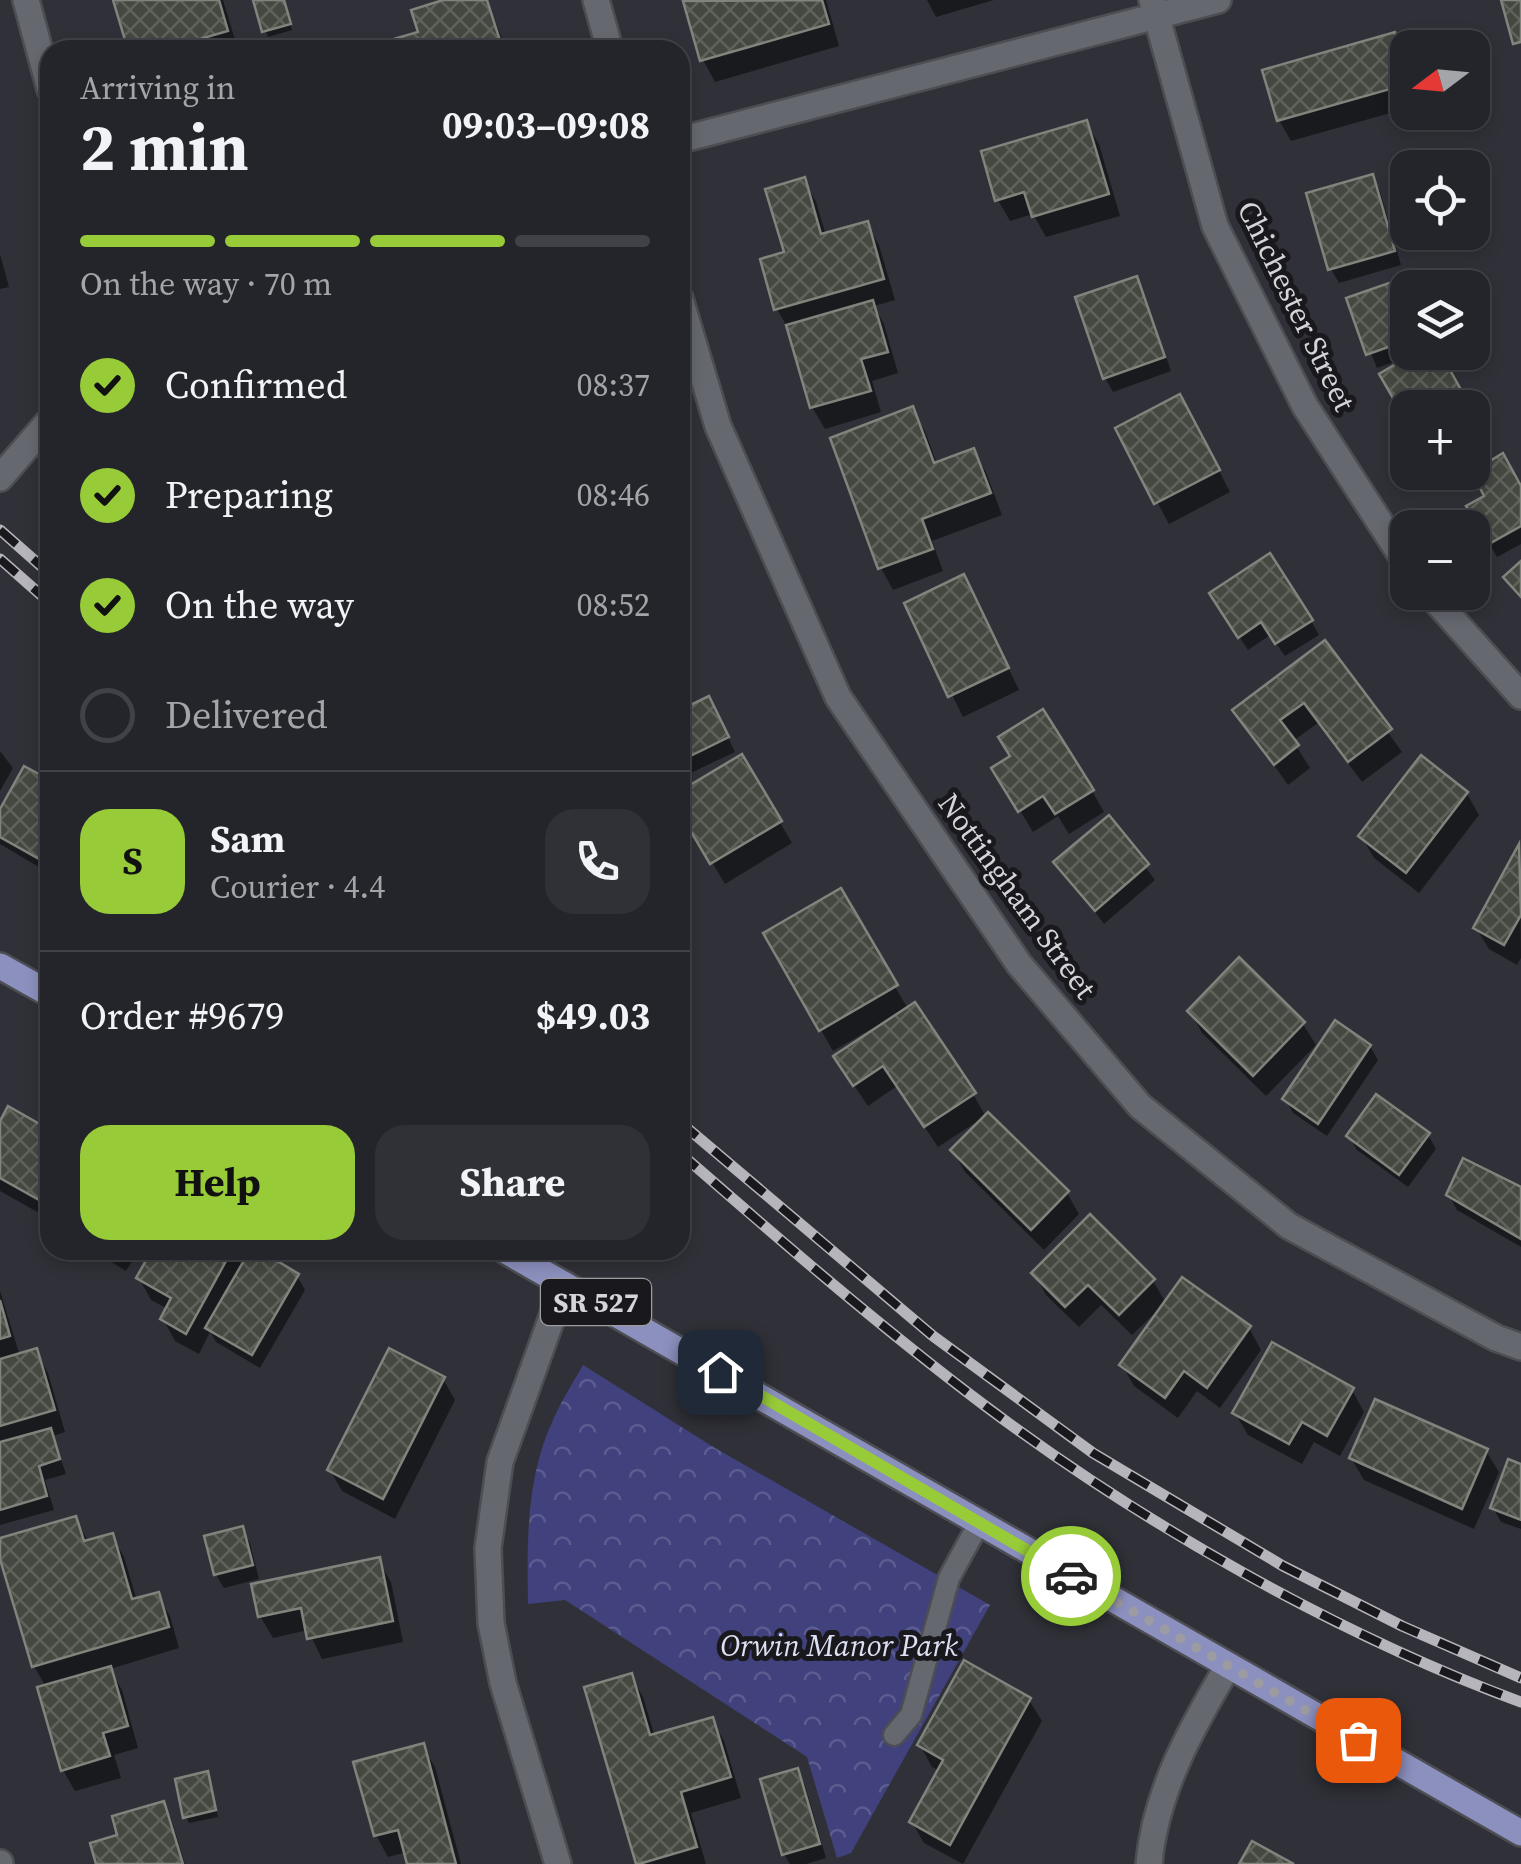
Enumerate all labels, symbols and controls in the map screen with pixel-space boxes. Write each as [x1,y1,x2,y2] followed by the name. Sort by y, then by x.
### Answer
[1390,30,1490,130] north arrow
[1390,30,1490,610] map controls
[80,66,235,110] text: Arriving in
[442,99,650,151] text: 09:03–09:08
[80,103,249,192] text: 2 min
[1390,150,1490,250] button: locate
[1228,194,1365,418] street label: Chichester Street
[80,262,332,306] text: On the way · 70 m
[1390,270,1490,370] button: layers
[80,358,135,413] icon: check
[165,359,347,411] text: Confirmed
[576,363,650,407] text: 08:37
[1390,390,1490,490] button: +
[80,468,135,523] icon: check
[165,469,333,521] text: Preparing
[576,473,650,517] text: 08:46
[1390,510,1490,610] button: −
[80,578,135,633] icon: check
[165,579,354,631] text: On the way
[576,583,650,627] text: 08:52
[165,689,328,741] text: Delivered
[929,785,1106,1007] street label: Nottingham Street
[545,809,650,914] button: phone
[210,813,285,865] text: Sam
[122,835,143,887] text: S
[210,865,385,909] text: Courier · 4.4
[80,990,284,1042] text: Order #9679
[536,990,650,1042] text: $49.03
[80,1125,355,1240] button: Help
[375,1125,650,1240] button: Share
[541,1279,651,1325] road number: SR 527
[678,1330,763,1415] pin
[693,1345,748,1400] icon: home
[1021,1526,1121,1626] courier
[1044,1549,1099,1604] icon: car
[720,1625,959,1666] park label: Orwin Manor Park
[1316,1698,1401,1783] pin
[1331,1713,1386,1768] icon: bag

